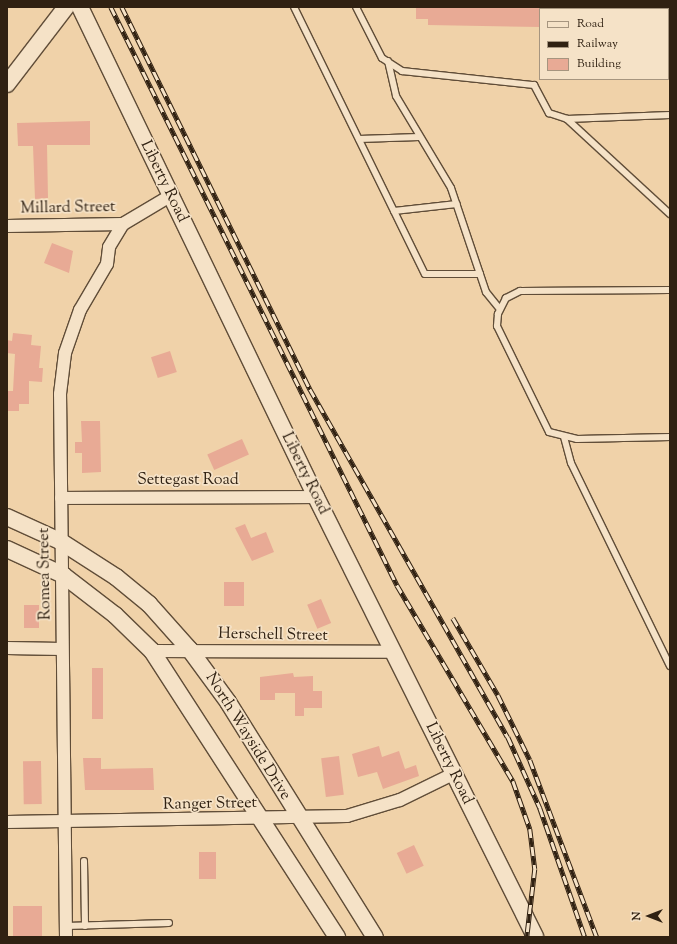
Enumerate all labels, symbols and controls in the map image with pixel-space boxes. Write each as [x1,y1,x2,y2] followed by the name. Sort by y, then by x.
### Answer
[539,8,669,80] legend
[577,15,604,33] text: Road
[577,35,618,53] text: Railway
[577,55,621,73] text: Building
[135,138,191,226] street label: Liberty Road
[20,199,116,219] street label: Millard Street
[276,430,332,518] street label: Liberty Road
[137,471,239,491] street label: Settegast Road
[36,528,56,620] street label: Romea Street
[218,625,328,647] street label: Herschell Street
[200,670,294,804] street label: North Wayside Drive
[420,720,476,808] street label: Liberty Road
[163,795,257,815] street label: Ranger Street
[629,896,669,936] north arrow
[629,912,645,920] text: N

